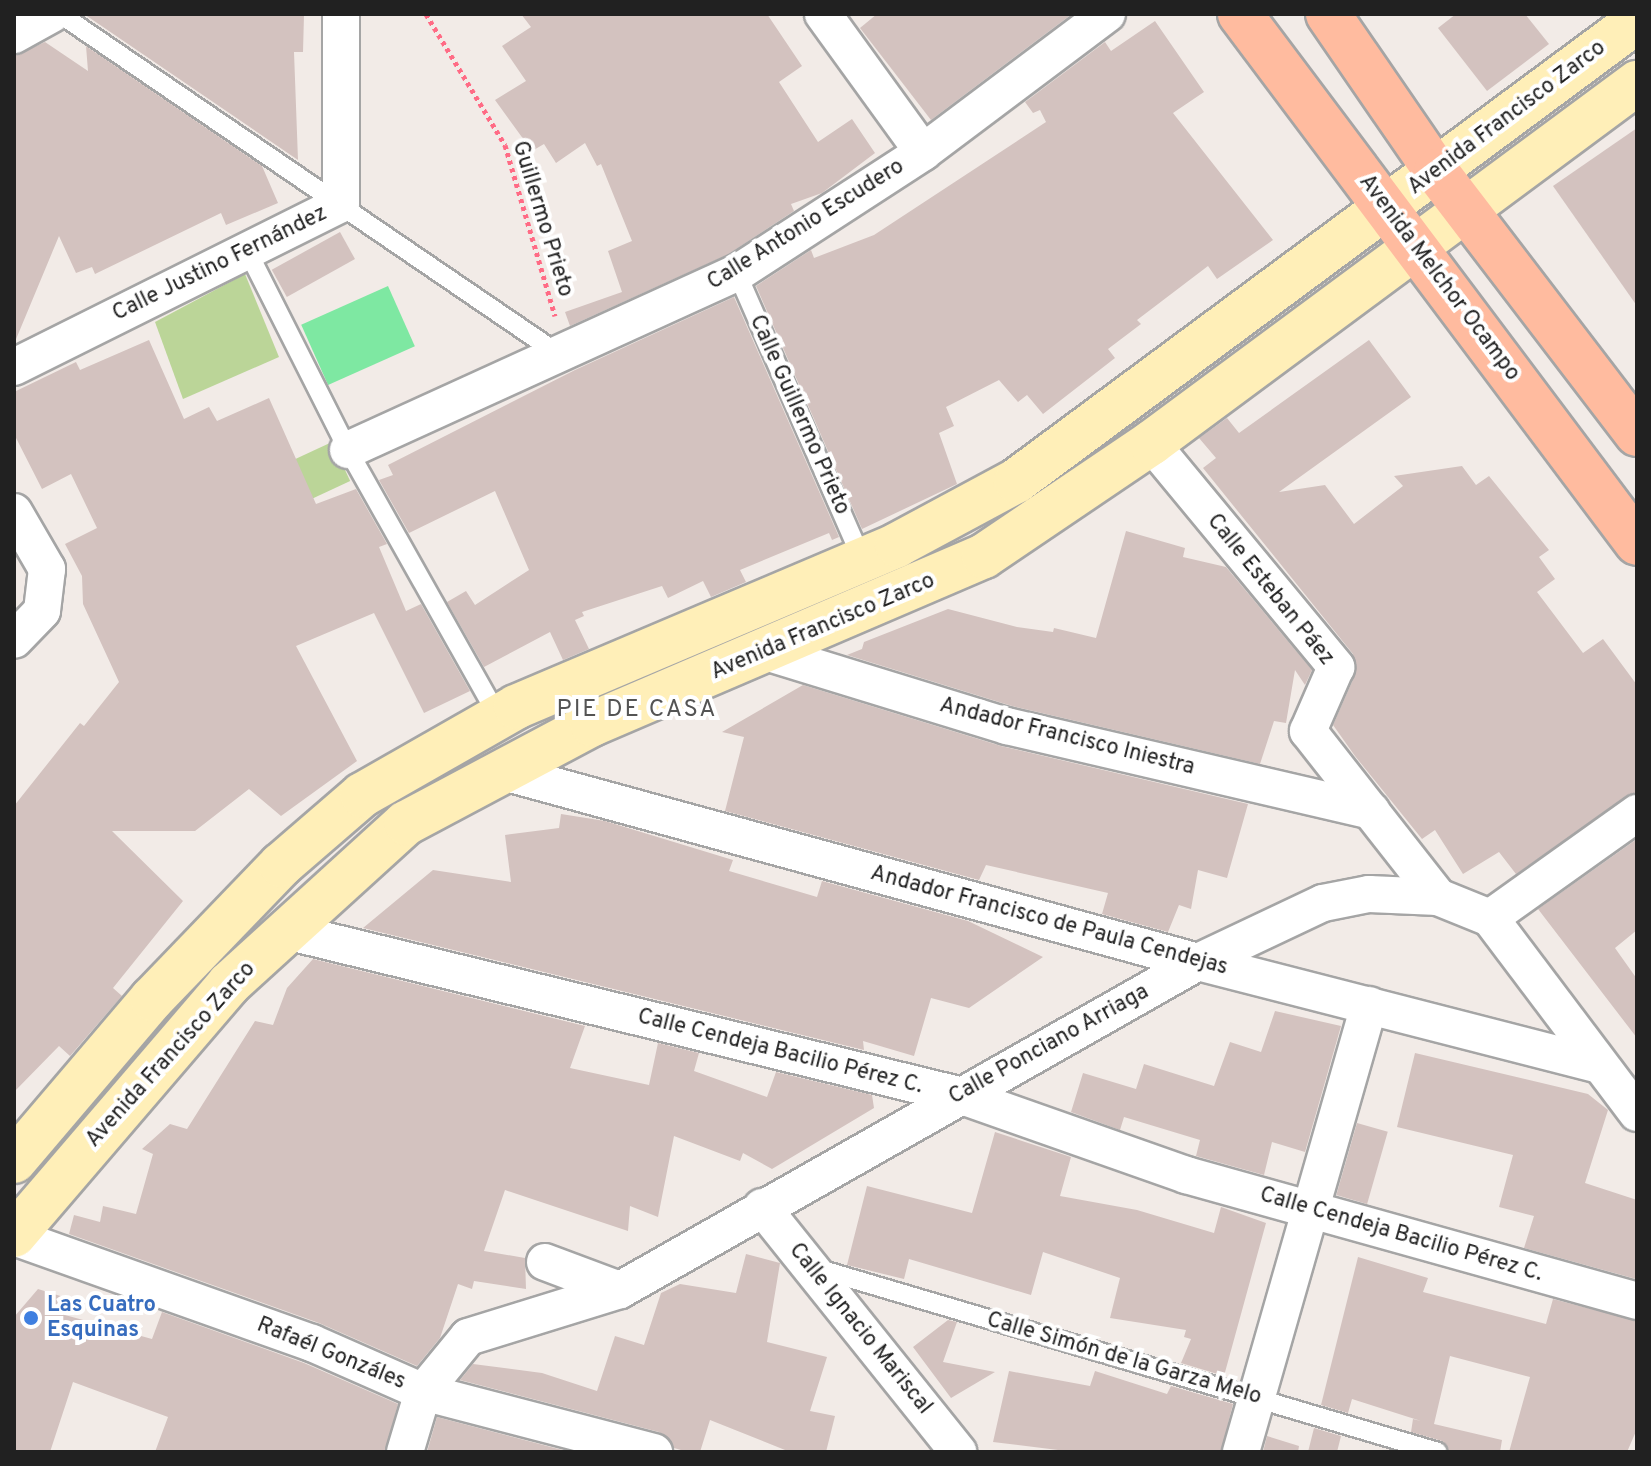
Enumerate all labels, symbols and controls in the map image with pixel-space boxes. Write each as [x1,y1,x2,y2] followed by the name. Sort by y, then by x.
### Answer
[1403,35,1611,201] street label: Avenida Francisco Zarco
[506,138,578,300] street label: Guillermo Prieto
[702,153,910,297] street label: Calle Antonio Escudero
[1353,170,1525,386] street label: Avenida Melchor Ocampo
[108,201,332,327] street label: Calle Justino Fernández
[743,311,855,519] street label: Calle Guillermo Prieto
[1201,509,1339,671] street label: Calle Esteban Páez
[707,568,939,686] street label: Avenida Francisco Zarco
[937,693,1197,781] street label: Andador Francisco Iniestra
[557,697,717,725] district label: PIE DE CASA
[867,861,1231,981] street label: Andador Francisco de Paula Cendejas
[81,957,261,1153] street label: Avenida Francisco Zarco
[944,979,1154,1111] street label: Calle Ponciano Arriaga
[635,1004,925,1100] street label: Calle Cendeja Bacilio Pérez C.
[1257,1182,1545,1288] street label: Calle Cendeja Bacilio Pérez C.
[783,1238,937,1420] street label: Calle Ignacio Mariscal
[47,1292,156,1344] place label: Las Cuatro Esquinas
[984,1307,1264,1411] street label: Calle Simón de la Garza Melo
[22,1309,40,1327] marker: Las Cuatro Esquinas
[253,1312,409,1396] street label: Rafaél Gonzáles

